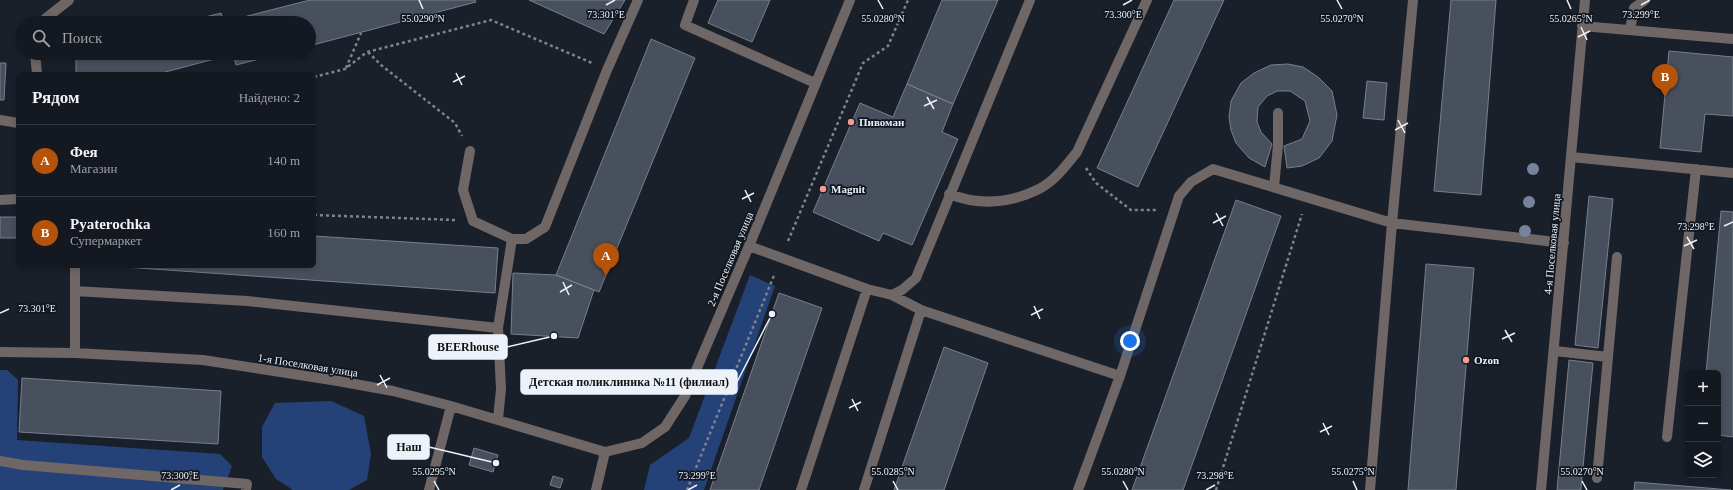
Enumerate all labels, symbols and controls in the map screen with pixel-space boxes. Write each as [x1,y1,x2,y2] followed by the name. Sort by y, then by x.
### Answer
[587,9,625,20] text: 73.301°E
[1104,9,1142,20] text: 73.300°E
[1622,9,1660,20] text: 73.299°E
[401,13,445,24] text: 55.0290°N
[861,13,905,24] text: 55.0280°N
[1320,13,1364,24] text: 55.0270°N
[1549,13,1593,24] text: 55.0265°N
[16,16,316,60] search box
[30,27,52,49] icon: search
[62,30,102,46] text: Поиск
[1652,64,1678,97] pin: B
[32,88,80,107] text: Рядом
[239,90,300,105] text: Найдено: 2
[859,116,905,128] place label: Пивоман
[846,117,856,127] marker: Пивоман
[70,144,98,160] text: Фея
[40,153,50,168] text: A
[267,153,300,168] text: 140 m
[70,161,117,176] text: Магазин
[831,183,866,195] place label: Magnit
[818,184,828,194] marker: Magnit
[1542,193,1562,295] street label: 4-я Поселковая улица
[705,210,755,308] street label: 2-я Поселковая улица
[70,216,151,232] text: Pyaterochka
[1677,221,1715,232] text: 73.298°E
[41,225,49,240] text: B
[267,225,300,240] text: 160 m
[70,233,142,248] text: Супермаркет
[593,243,619,276] pin: A
[18,303,56,314] text: 73.301°E
[1120,331,1140,351] your location
[429,335,507,359] callout: BEERhouse
[437,340,500,354] text: BEERhouse
[257,351,359,379] street label: 1-я Поселковая улица
[1474,354,1499,366] place label: Ozon
[1461,355,1471,365] marker: Ozon
[521,370,737,394] callout: Детская поликлиника №11 (филиал)
[1685,370,1721,478] map controls
[1685,370,1721,406] button: +
[529,375,729,389] text: Детская поликлиника №11 (филиал)
[1685,406,1721,442] button: −
[388,435,429,459] callout: Наш
[396,440,422,454] text: Наш
[1685,442,1721,478] button: layers
[412,466,456,477] text: 55.0295°N
[871,466,915,477] text: 55.0285°N
[1101,466,1145,477] text: 55.0280°N
[1331,466,1375,477] text: 55.0275°N
[1560,466,1604,477] text: 55.0270°N
[161,470,199,481] text: 73.300°E
[678,470,716,481] text: 73.299°E
[1196,470,1234,481] text: 73.298°E

